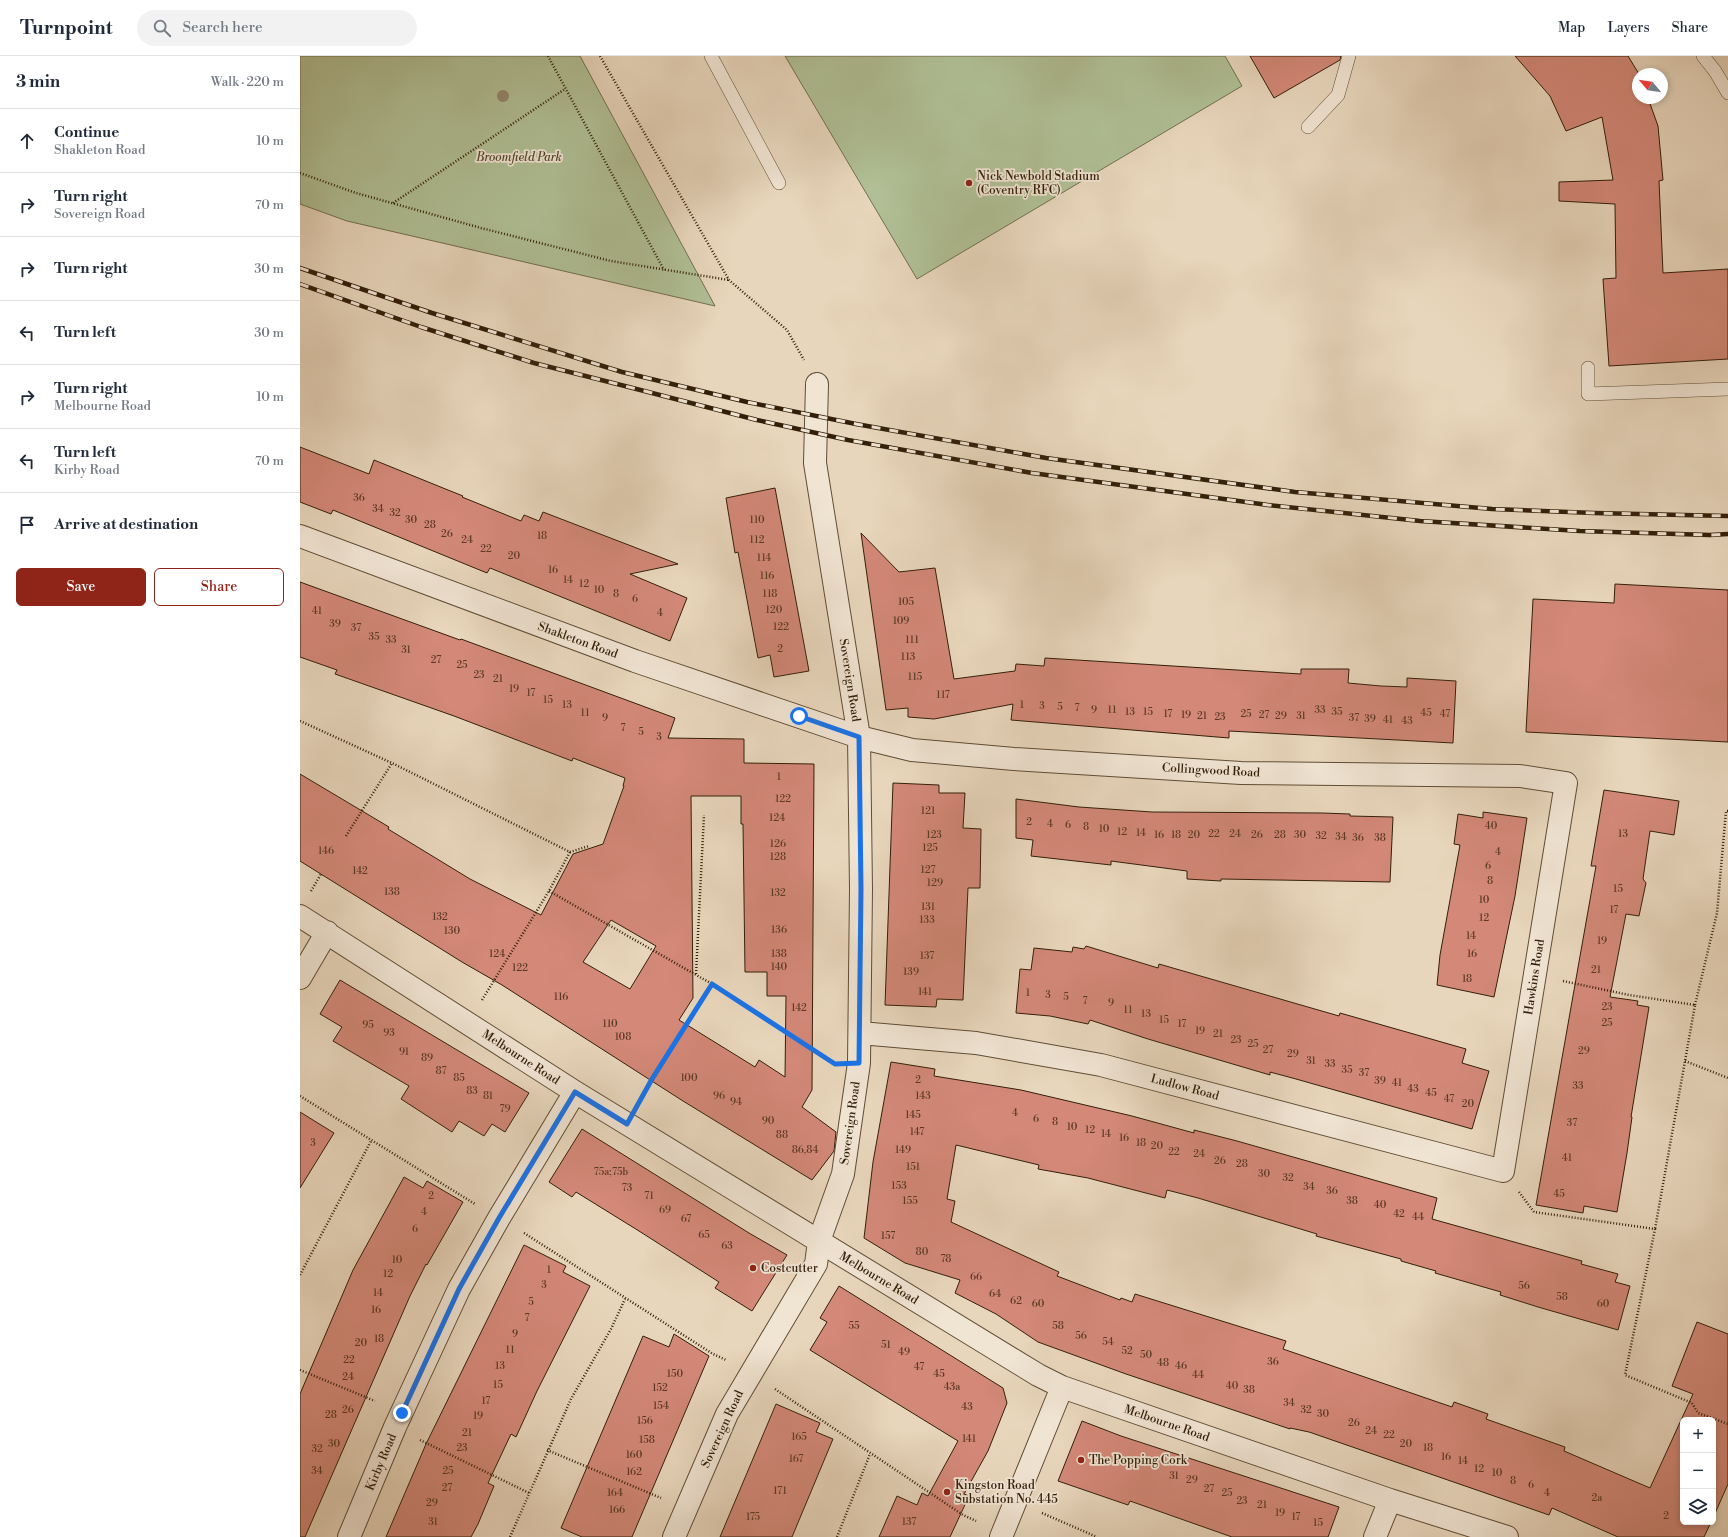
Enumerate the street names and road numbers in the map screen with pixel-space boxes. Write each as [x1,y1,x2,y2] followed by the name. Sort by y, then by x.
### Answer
[536,619,620,662] street label: Shakleton Road
[836,637,864,723] street label: Sovereign Road
[1162,760,1261,781] street label: Collingwood Road
[1521,938,1548,1016] street label: Hawkins Road
[479,1027,563,1088] street label: Melbourne Road
[1149,1071,1221,1104] street label: Ludlow Road
[837,1080,864,1166] street label: Sovereign Road
[837,1249,921,1308] street label: Melbourne Road
[698,1388,747,1470] street label: Sovereign Road
[1122,1402,1212,1445] street label: Melbourne Road
[363,1431,400,1493] street label: Kirby Road

